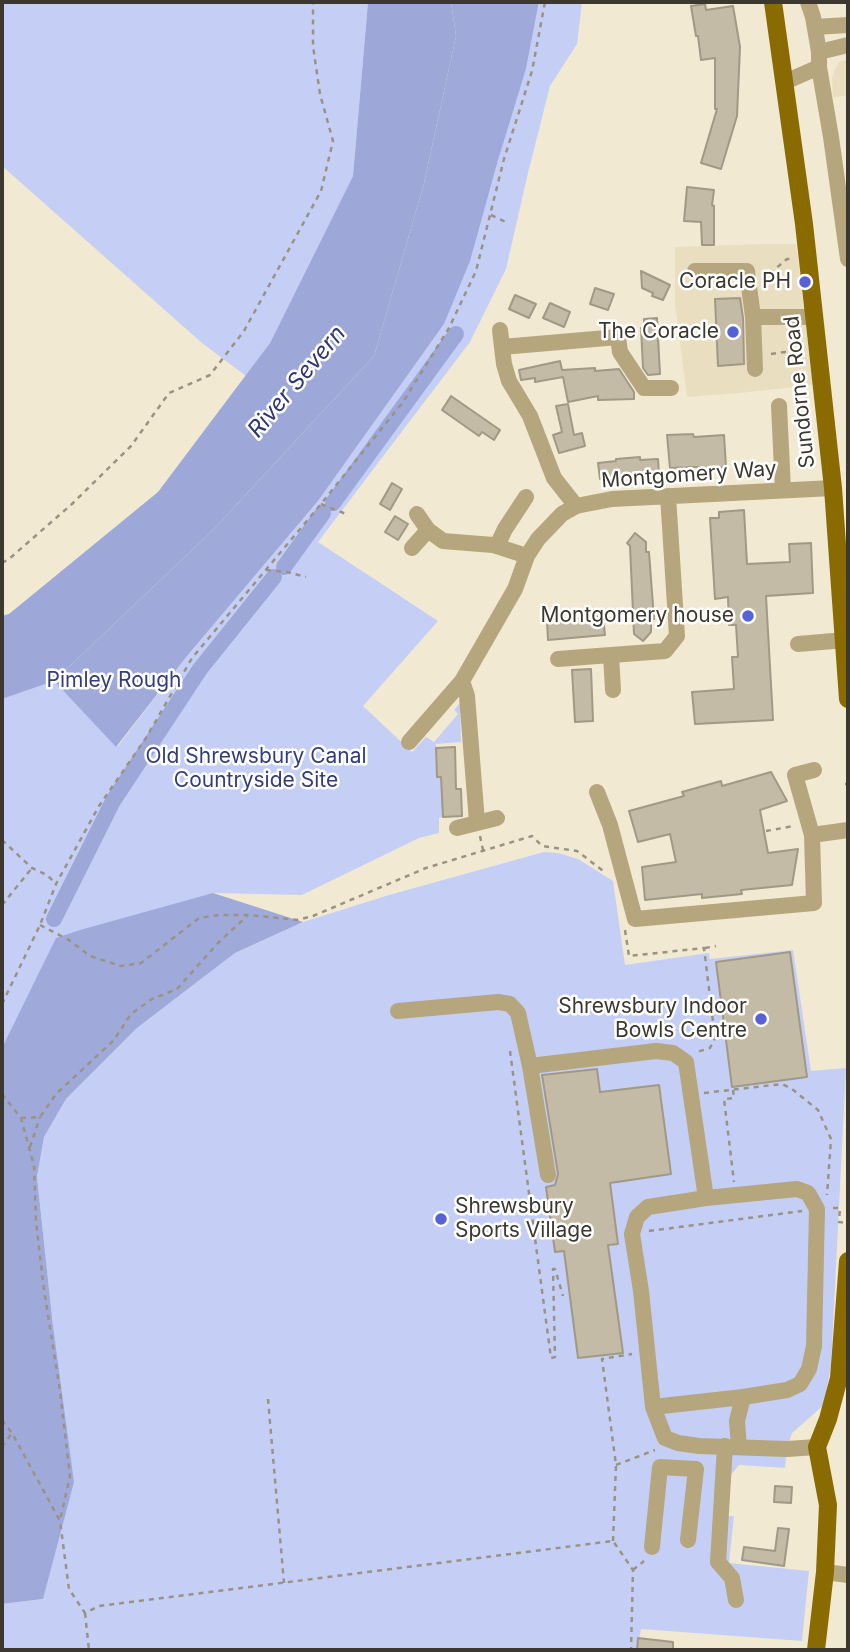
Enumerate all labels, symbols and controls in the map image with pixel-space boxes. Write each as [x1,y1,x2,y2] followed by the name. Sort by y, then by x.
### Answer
[679,269,791,295] place label: Coracle PH
[797,274,813,290] marker: Coracle PH
[779,315,821,469] street label: Sundorne Road
[598,319,719,345] place label: The Coracle
[242,321,352,443] water label: River Severn
[725,324,741,340] marker: The Coracle
[601,456,777,494] street label: Montgomery Way
[541,603,734,629] place label: Montgomery house
[740,608,756,624] marker: Montgomery house
[46,668,182,694] park label: Pimley Rough
[145,744,367,794] park label: Old Shrewsbury Canal Countryside Site
[558,994,747,1044] place label: Shrewsbury Indoor Bowls Centre
[753,1011,769,1027] marker: Shrewsbury Indoor Bowls Centre
[455,1194,592,1244] place label: Shrewsbury Sports Village
[433,1211,449,1227] marker: Shrewsbury Sports Village

